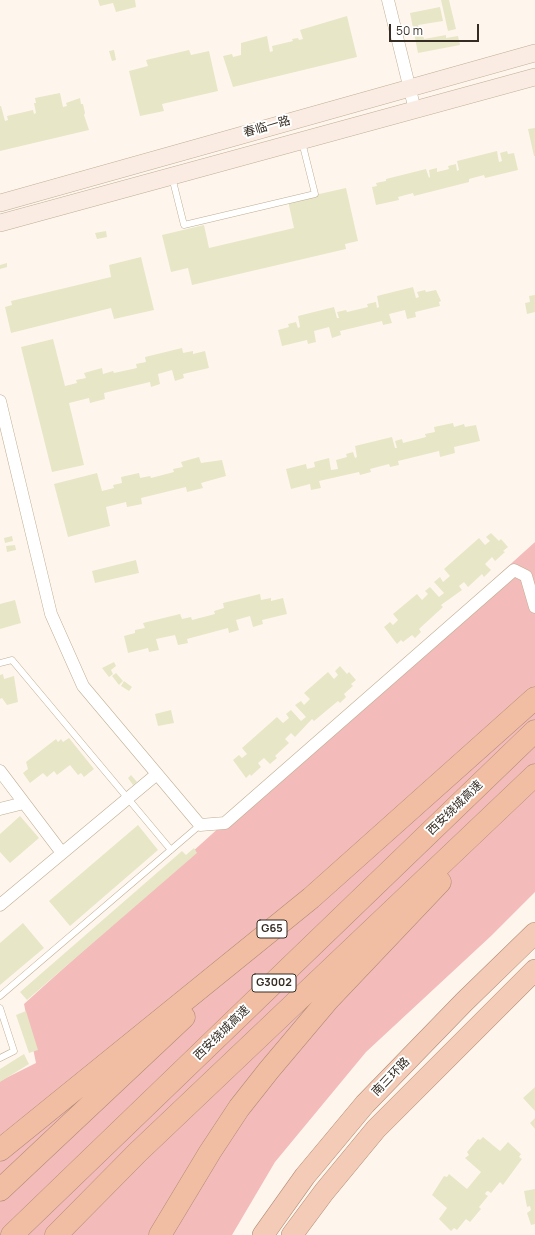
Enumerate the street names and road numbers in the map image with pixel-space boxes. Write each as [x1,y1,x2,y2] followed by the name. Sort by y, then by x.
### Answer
[242,113,292,141] street label: 春临一路
[424,778,486,838] street label: 西安绕城高速
[257,920,287,938] road number: G65
[252,974,296,992] road number: G3002
[191,1003,253,1063] street label: 西安绕城高速
[369,1055,413,1099] street label: 南三环路

